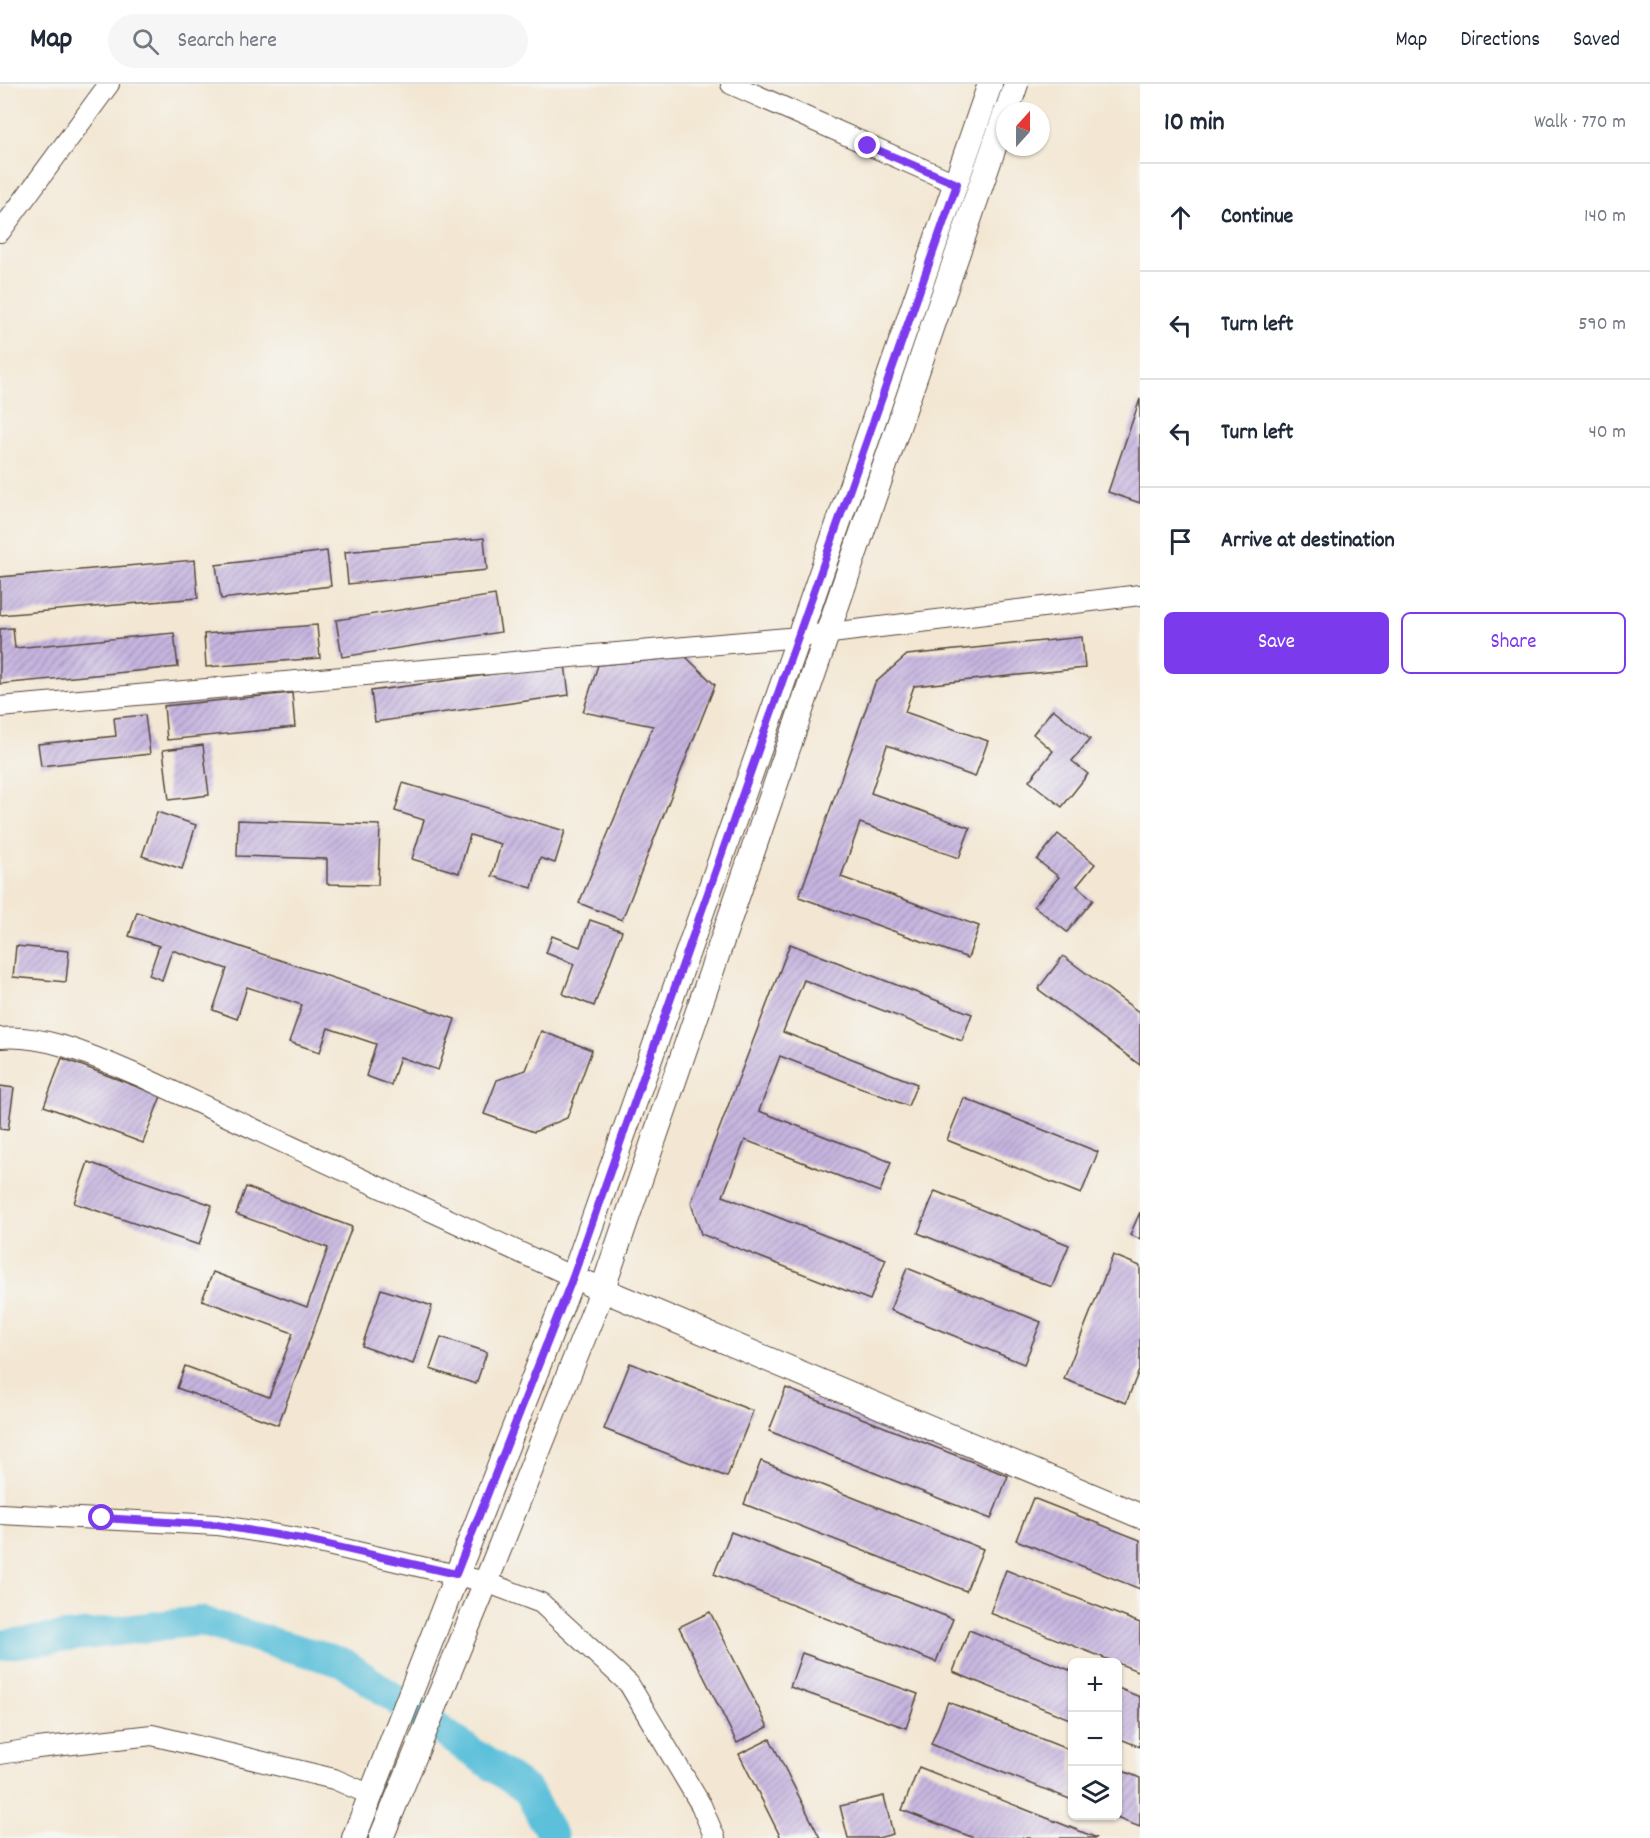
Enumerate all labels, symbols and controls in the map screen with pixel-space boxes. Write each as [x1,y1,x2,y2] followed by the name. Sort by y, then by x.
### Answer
[108,14,528,68] search box
[30,21,72,61] text: Map
[129,25,162,58] icon: search
[177,26,277,57] text: Search here
[1396,26,1427,56] text: Map
[1460,26,1540,56] text: Directions
[1573,26,1620,56] text: Saved
[996,102,1050,156] north arrow
[1164,105,1224,142] text: 10 min
[1534,109,1626,137] text: Walk · 770 m
[854,132,880,158] route end
[1164,201,1197,234] icon: ahead
[1221,202,1293,233] text: Continue
[1584,203,1626,231] text: 140 m
[1164,309,1197,342] icon: left
[1221,310,1293,341] text: Turn left
[1578,311,1626,339] text: 590 m
[1164,417,1197,450] icon: left
[1221,418,1293,449] text: Turn left
[1588,419,1626,447] text: 40 m
[1164,525,1197,558] icon: arrive
[1221,526,1395,557] text: Arrive at destination
[1164,612,1389,674] button: Save
[1401,612,1626,674] button: Share
[88,1504,114,1530] route start
[1068,1658,1122,1820] map controls
[1068,1658,1122,1712] button: +
[1068,1712,1122,1766] button: −
[1068,1766,1122,1820] button: layers

